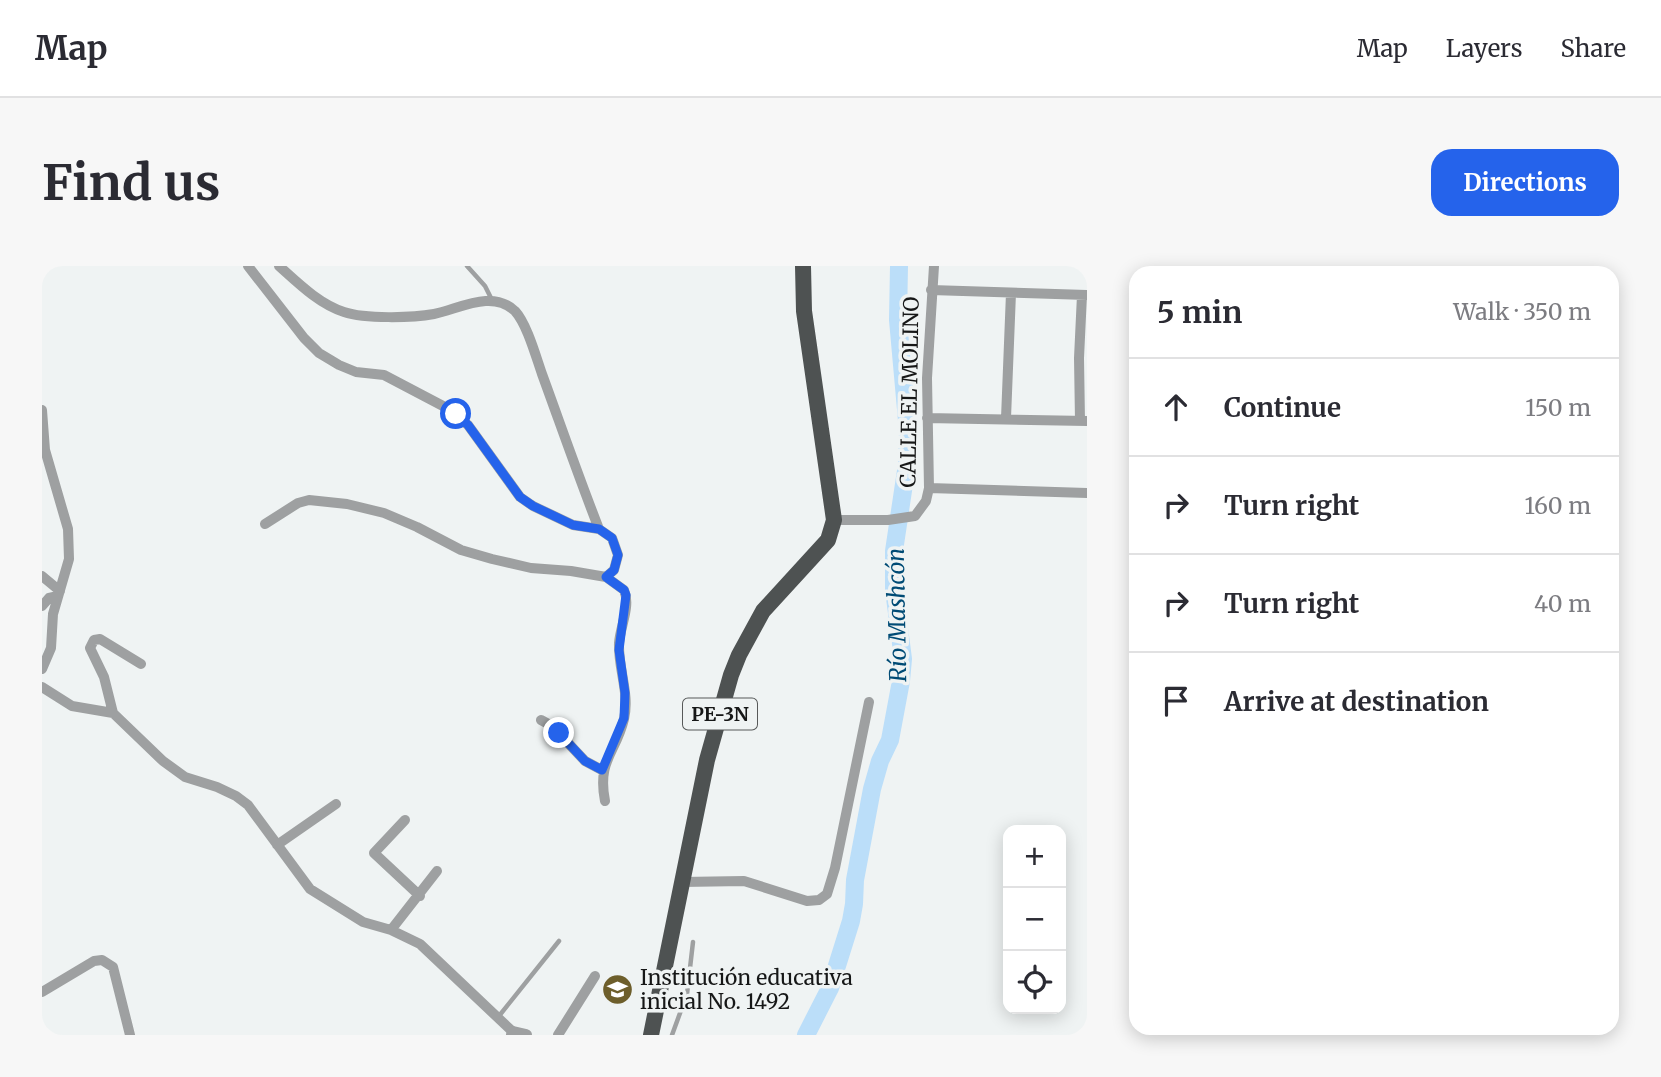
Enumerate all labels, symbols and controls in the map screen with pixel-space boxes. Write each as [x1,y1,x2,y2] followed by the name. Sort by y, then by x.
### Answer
[35,28,108,69] text: Map
[1357,33,1408,64] text: Map
[1446,33,1522,64] text: Layers
[1560,33,1626,64] text: Share
[1431,149,1619,216] button: Directions
[42,152,220,213] text: Find us
[1157,293,1242,331] text: 5 min
[894,296,925,488] street label: CALLE EL MOLINO
[1453,297,1591,326] text: Walk · 350 m
[1157,388,1195,426] icon: ahead
[1224,391,1341,424] text: Continue
[1525,393,1591,422] text: 150 m
[440,398,471,429] route start
[1157,486,1195,524] icon: right
[1224,489,1359,522] text: Turn right
[1525,491,1591,520] text: 160 m
[881,548,912,682] water label: Río Mashcón
[1157,584,1195,622] icon: right
[1224,587,1359,620] text: Turn right
[1534,589,1591,618] text: 40 m
[1157,682,1195,720] icon: arrive
[1224,685,1489,718] text: Arrive at destination
[683,698,757,729] road number: PE-3N
[543,717,574,748] route end
[1003,825,1066,1014] map controls
[1003,825,1066,888] button: +
[1003,888,1066,951] button: −
[1003,951,1066,1014] button: locate
[640,964,853,1015] place label: Institución educativa inicial No. 1492
[600,973,634,1007] school or university icon: Institución educativa inicial No. 1492

